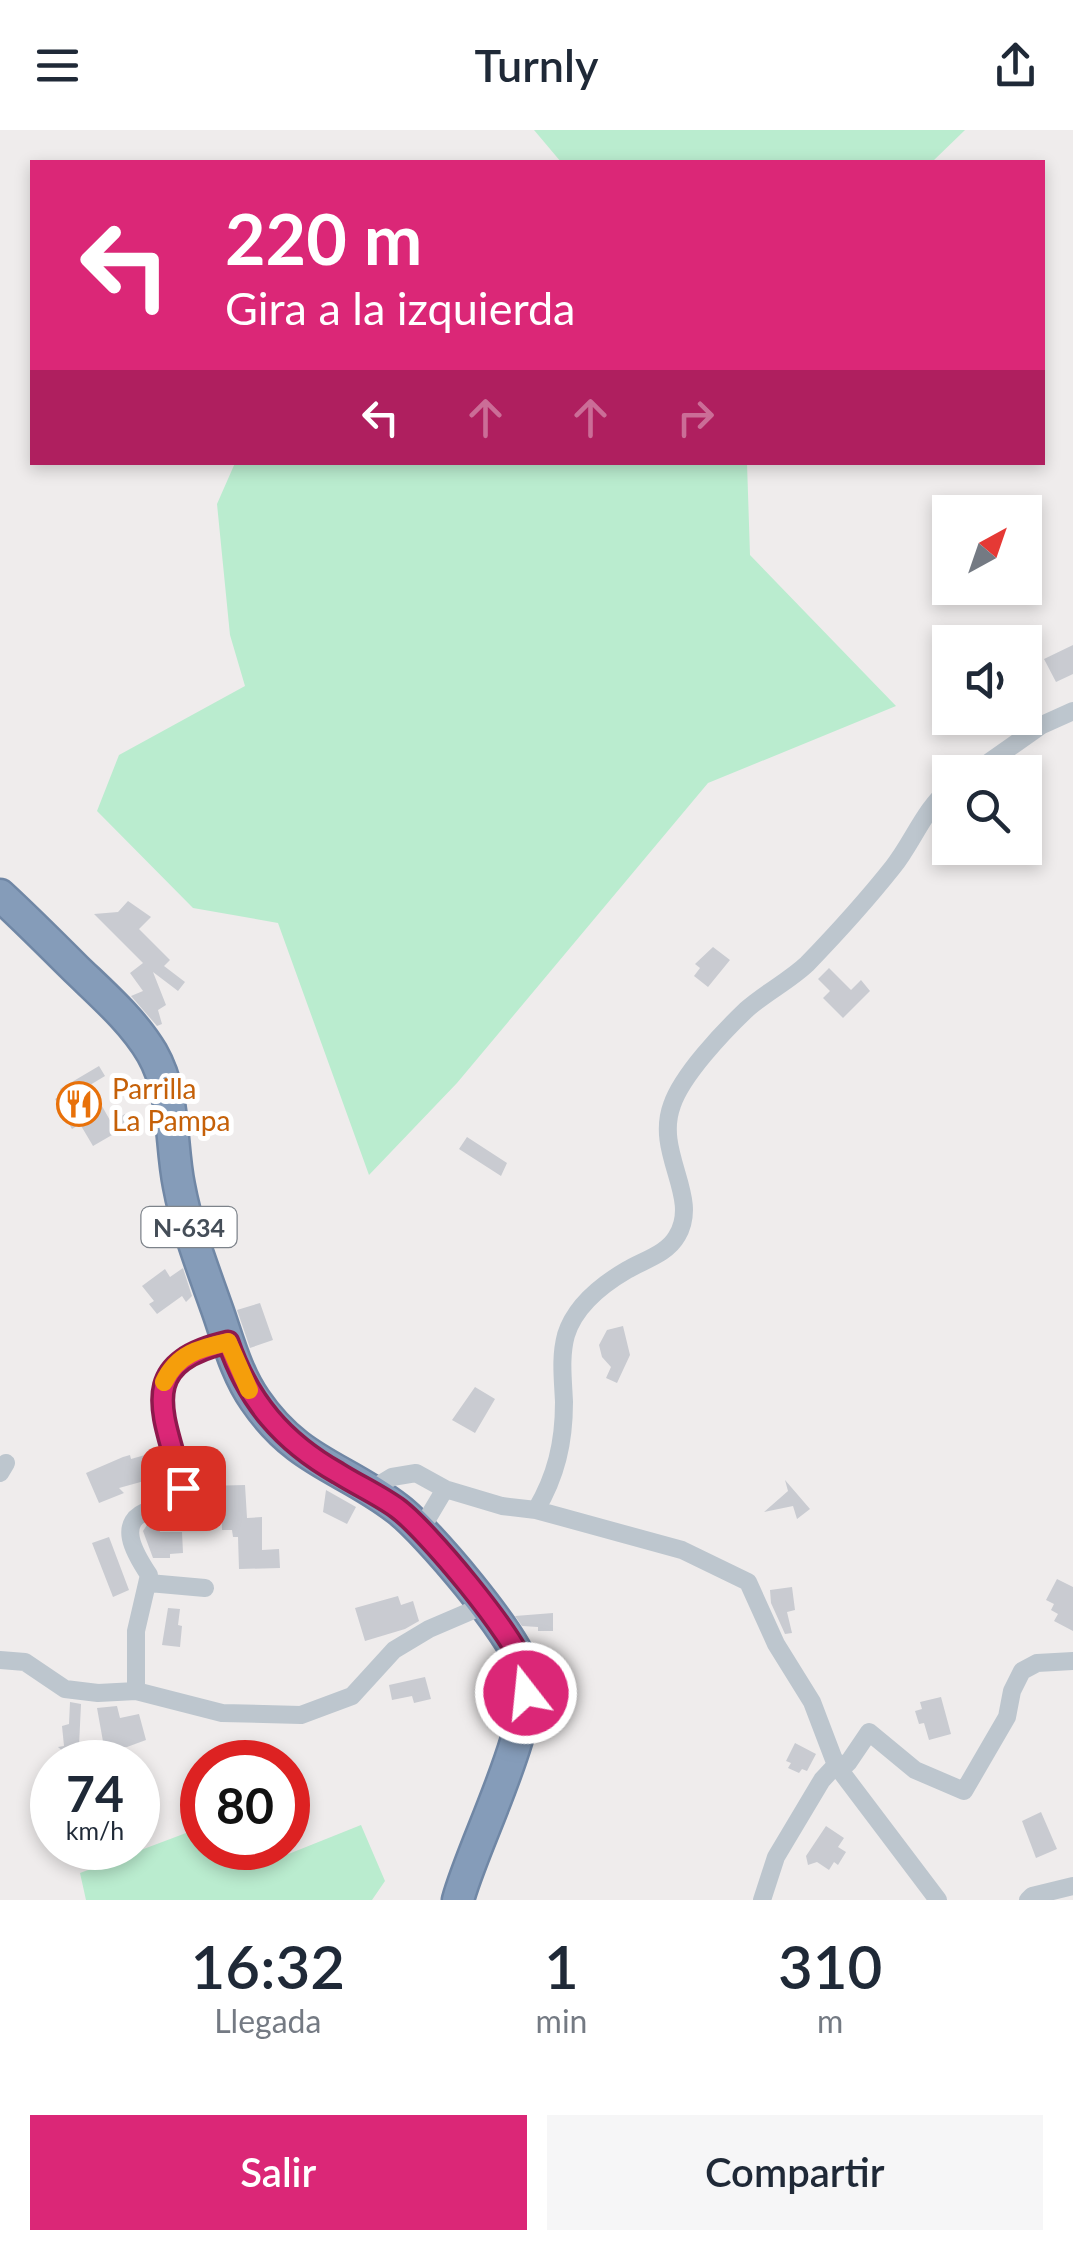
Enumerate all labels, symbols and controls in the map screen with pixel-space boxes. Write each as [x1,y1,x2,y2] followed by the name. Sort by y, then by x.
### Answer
[30,38,85,93] icon: menu
[475,38,598,92] text: Turnly
[988,38,1043,93] icon: share
[225,196,422,280] text: 220 m
[60,200,190,330] icon: left
[225,281,575,335] text: Gira a la izquierda
[353,390,408,445] icon: left
[458,390,513,445] icon: ahead
[563,390,618,445] icon: ahead
[668,390,723,445] icon: right
[932,495,1042,605] north arrow
[932,495,1042,865] map controls
[932,625,1042,735] button: sound
[932,755,1042,865] button: search
[112,1071,230,1137] place label: Parrilla La Pampa
[56,1081,102,1127] restaurant icon: Parrilla La Pampa
[142,1207,236,1247] road number: N-634
[141,1446,226,1531] pin
[156,1461,211,1516] icon: arrive
[474,1641,578,1745] position arrow
[180,1740,310,1870] speed limit sign: 80
[66,1763,124,1823] text: 74
[66,1815,124,1845] text: km/h
[191,1930,345,2002] text: 16:32
[544,1930,579,2002] text: 1
[778,1930,882,2002] text: 310
[214,2001,321,2040] text: Llegada
[536,2001,587,2040] text: min
[817,2001,843,2040] text: m
[30,2115,527,2230] button: Salir
[547,2115,1043,2230] button: Compartir

